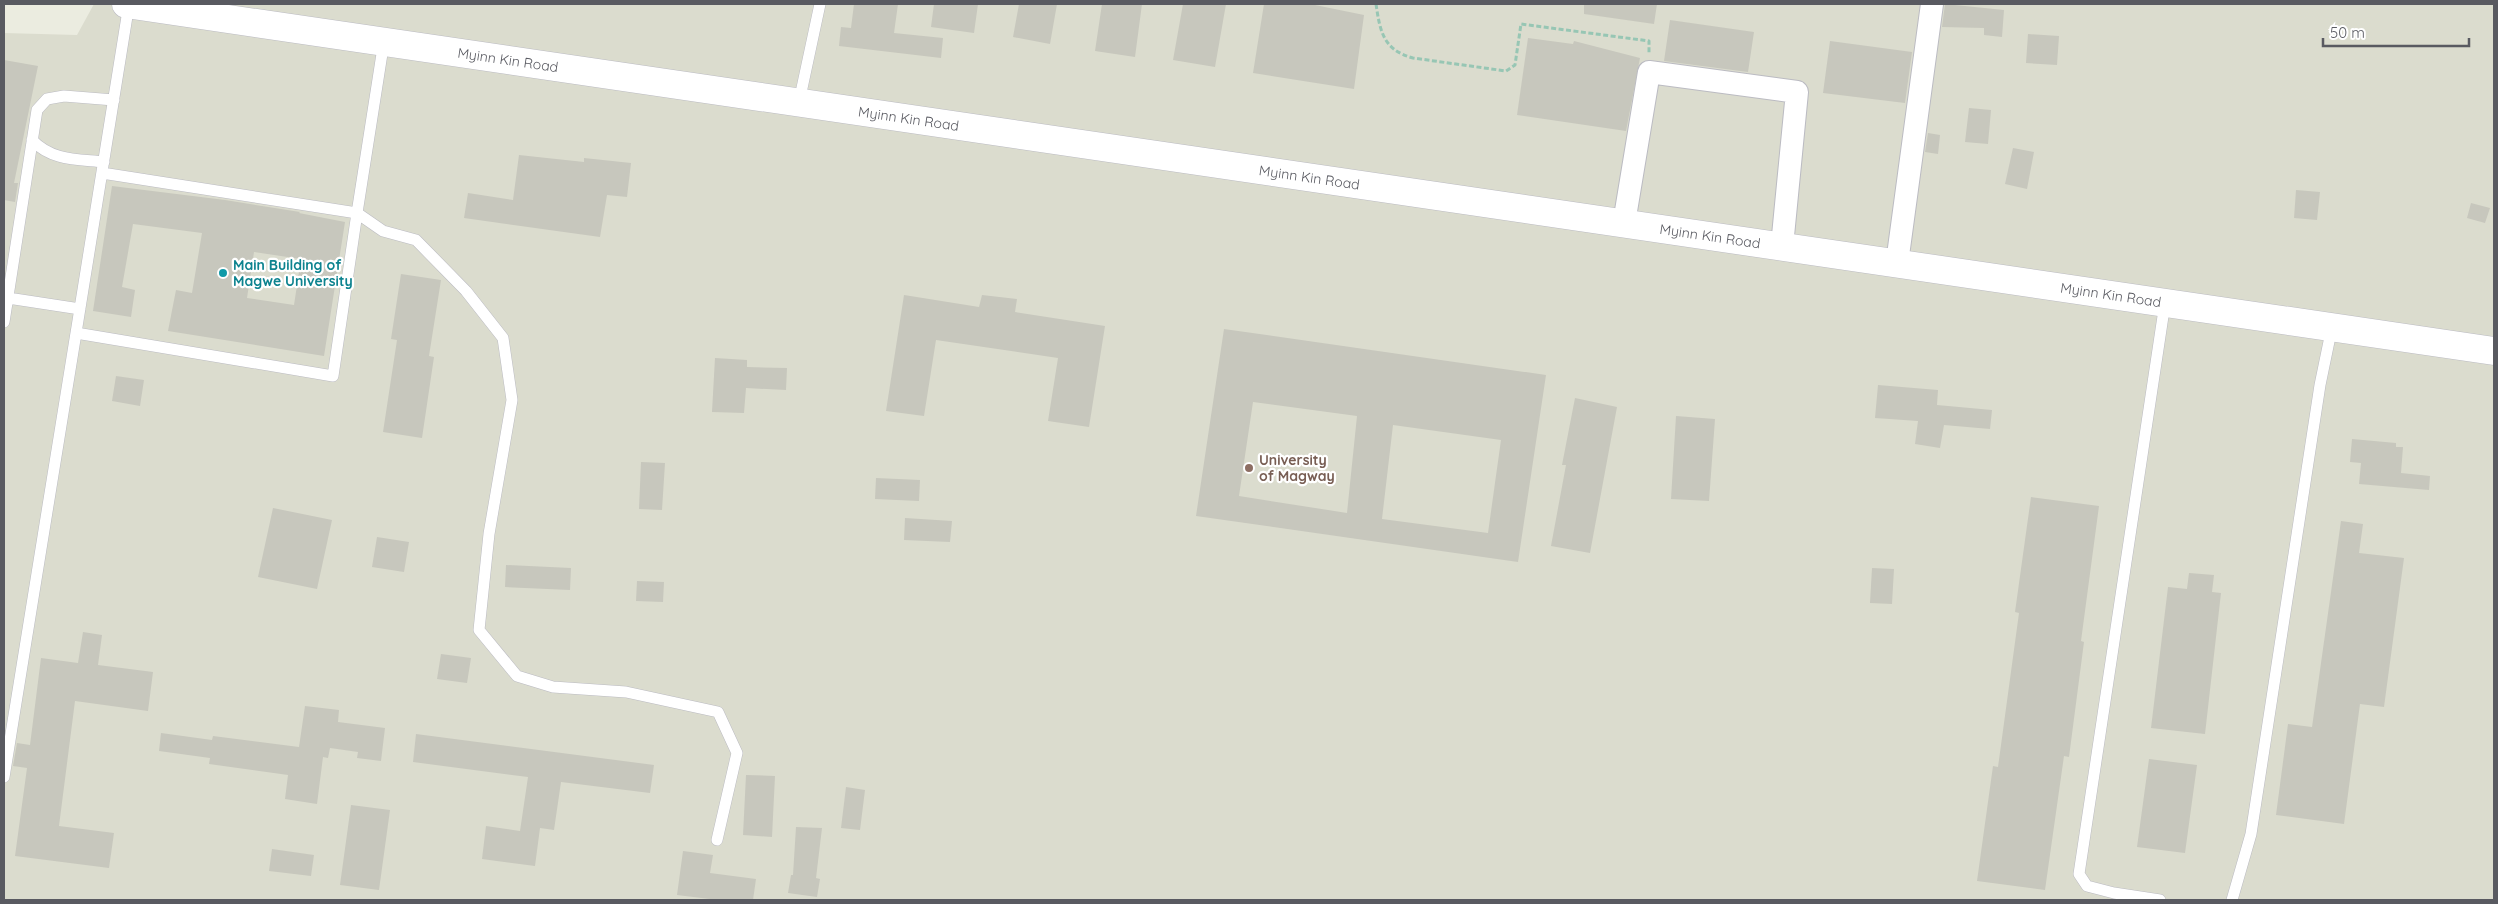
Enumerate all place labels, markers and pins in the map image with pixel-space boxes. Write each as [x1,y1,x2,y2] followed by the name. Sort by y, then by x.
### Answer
[233,256,353,290] place label: Main Building of Magwe University
[217,267,229,279] marker: Main Building of Magwe University
[1259,451,1335,485] place label: University of Magway
[1243,462,1255,474] marker: University of Magway

